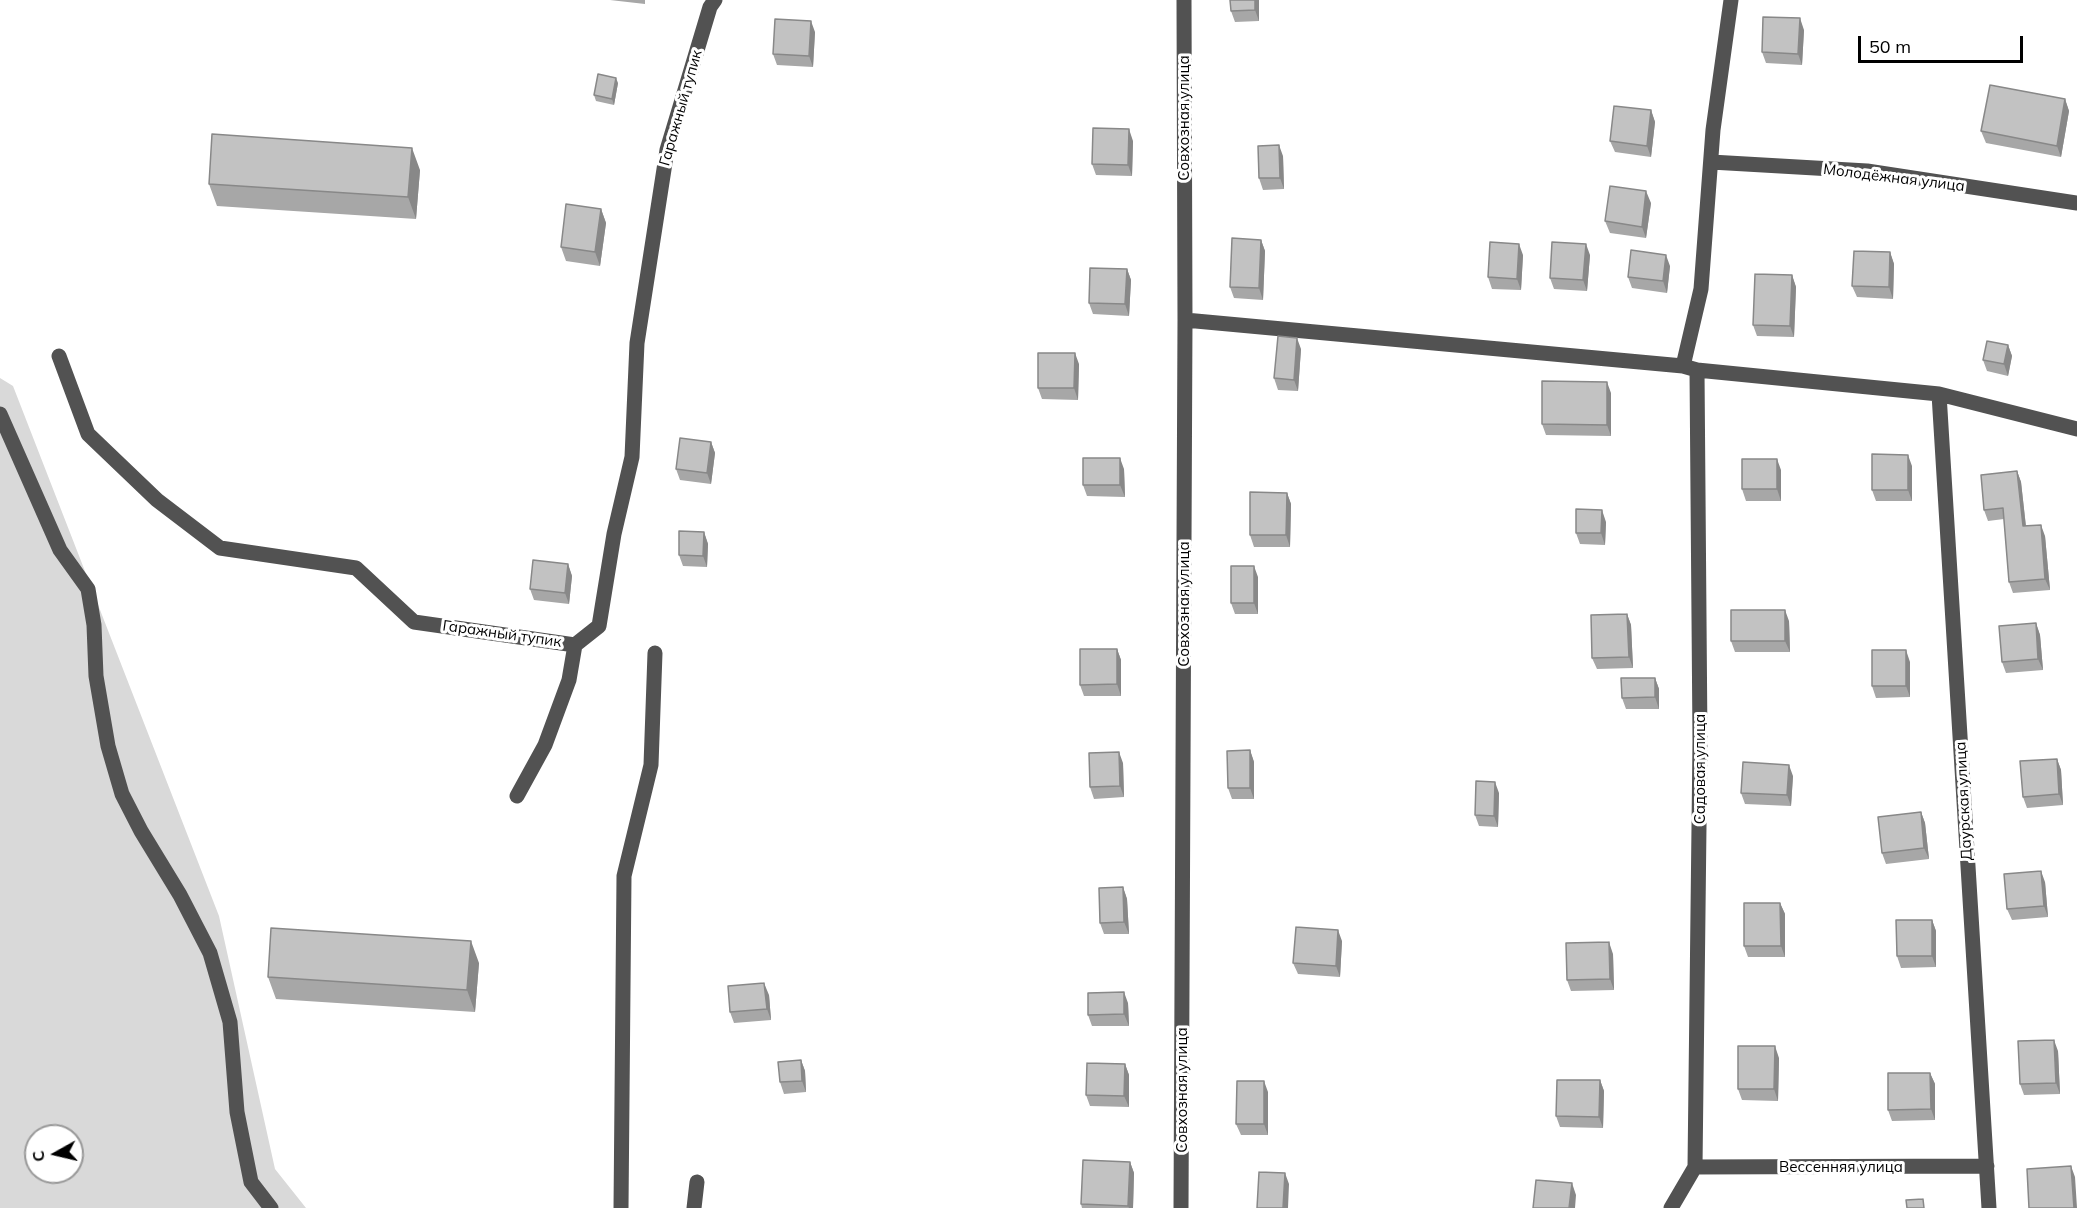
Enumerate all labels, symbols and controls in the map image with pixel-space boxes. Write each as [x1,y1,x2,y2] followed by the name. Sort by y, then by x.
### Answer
[1861,24,2026,62] scale bar
[1869,35,1911,58] text: 50 m
[656,48,706,168] street label: Гаражный тупик
[1175,55,1193,181] street label: Совхозная улица
[1822,160,1966,196] street label: Молодёжная улица
[1175,541,1193,667] street label: Совхозная улица
[441,617,563,651] street label: Гаражный тупик
[1691,714,1709,824] street label: Садовая улица
[1952,741,1976,861] street label: Даурская улица
[1173,1027,1191,1153] street label: Совхозная улица
[24,1124,84,1184] north arrow
[27,1149,49,1163] text: С
[1779,1158,1903,1176] street label: Вессенняя улица

